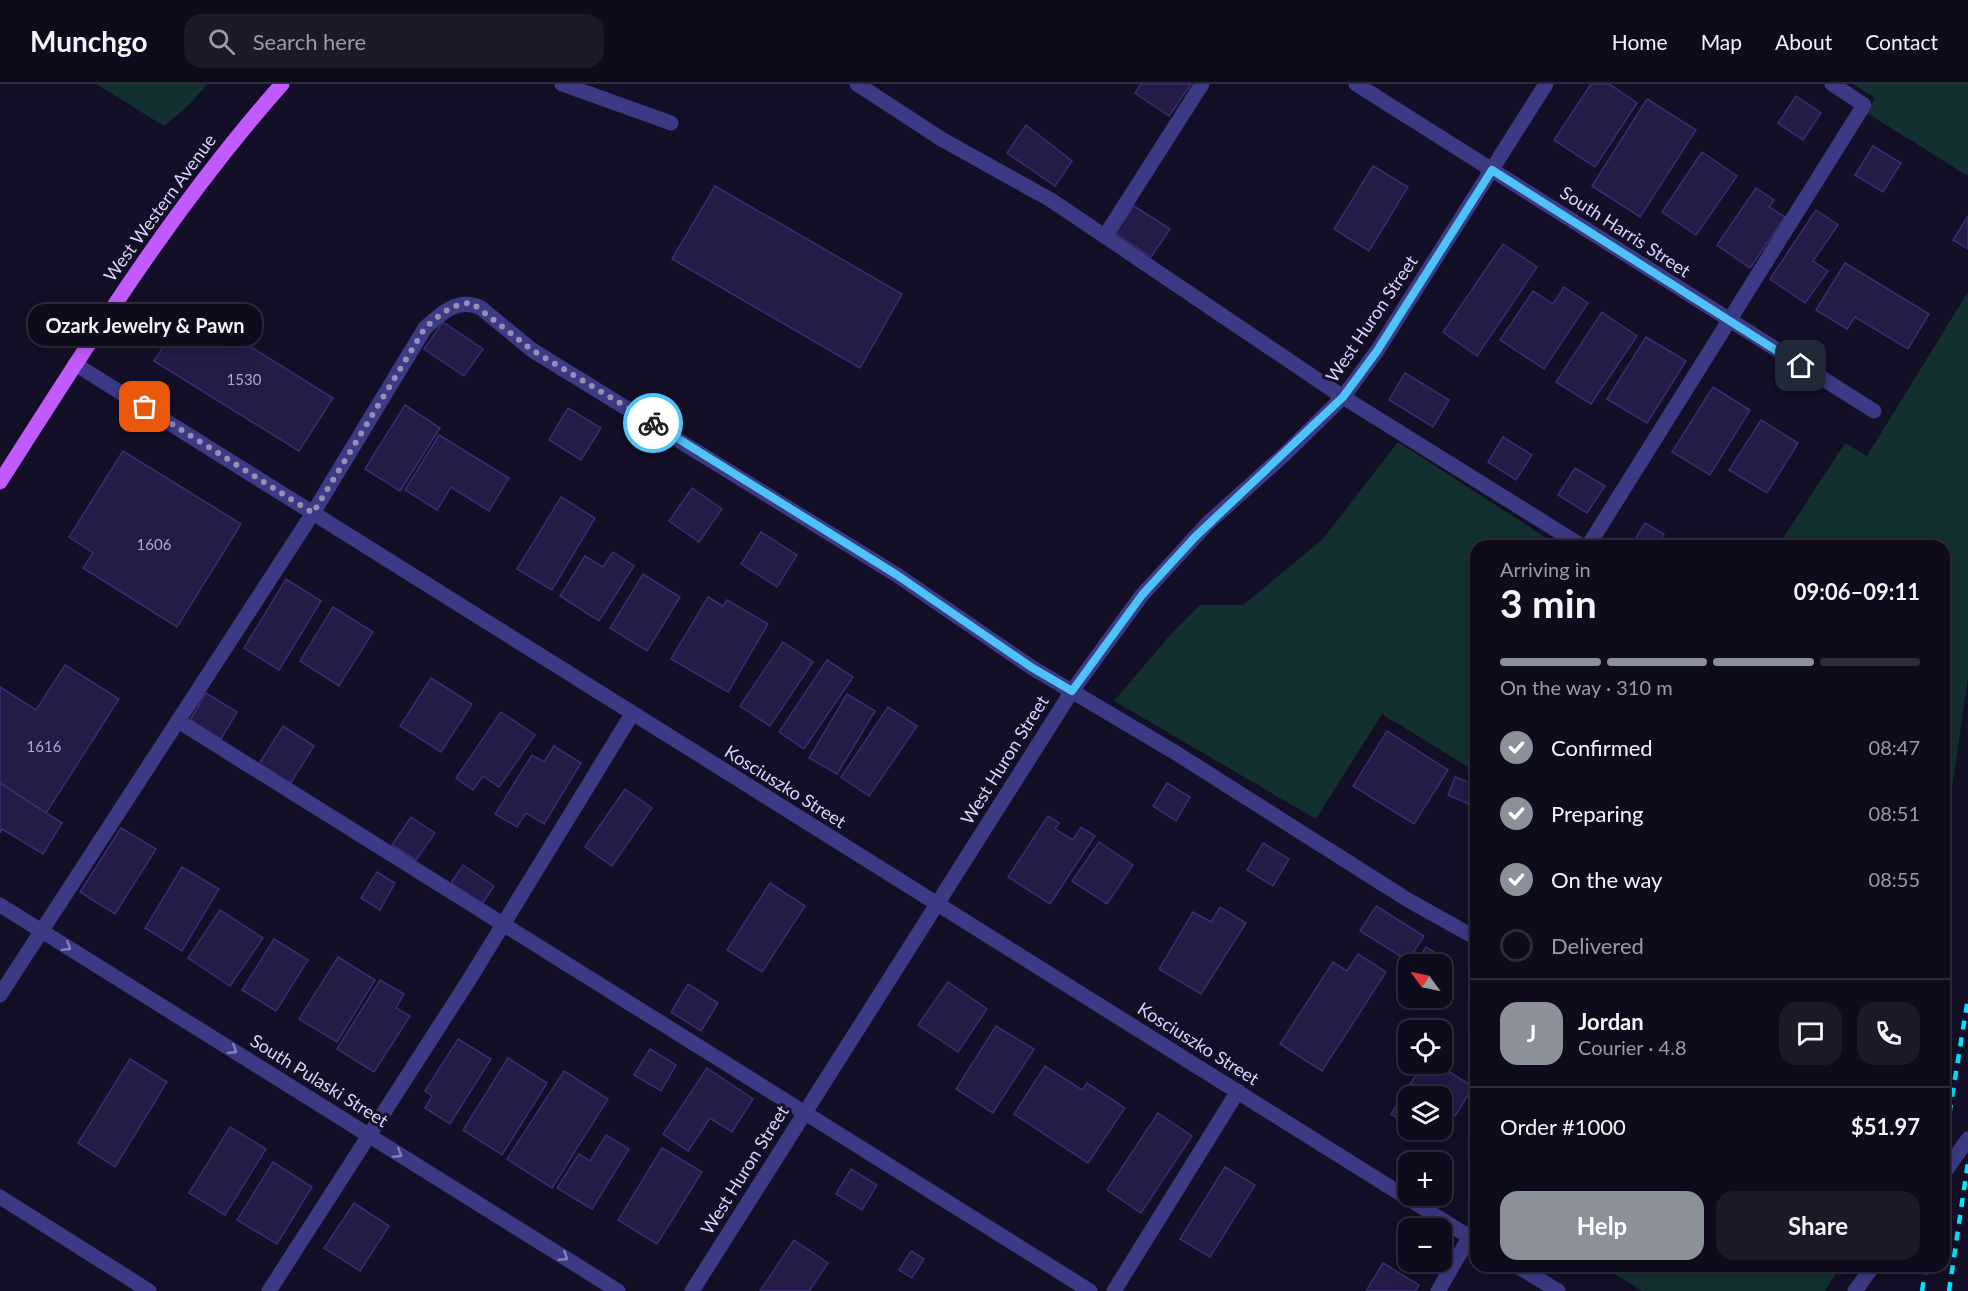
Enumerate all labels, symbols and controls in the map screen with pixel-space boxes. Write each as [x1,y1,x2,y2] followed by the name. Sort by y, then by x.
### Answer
[184,14,604,68] search box
[30,24,148,58] text: Munchgo
[205,25,238,58] icon: search
[253,28,366,55] text: Search here
[1612,29,1668,54] text: Home
[1701,29,1742,54] text: Map
[1775,29,1832,54] text: About
[1865,29,1938,54] text: Contact
[98,129,220,285] street label: West Western Avenue
[1556,181,1695,282] street label: South Harris Street
[1321,250,1422,386] street label: West Huron Street
[28,305,262,347] callout: Ozark Jewelry & Pawn
[45,313,245,337] text: Ozark Jewelry & Pawn
[1775,340,1826,391] pin
[1784,349,1817,382] icon: home
[227,370,262,388] house number: 1530
[119,381,170,432] pin
[128,390,161,423] icon: bag
[623,393,683,453] courier
[637,407,670,440] icon: bike
[137,535,172,553] house number: 1606
[1500,557,1591,581] text: Arriving in
[1794,578,1920,605] text: 09:06–09:11
[1500,580,1597,626] text: 3 min
[1500,675,1673,699] text: On the way · 310 m
[956,690,1053,828] street label: West Huron Street
[1500,731,1533,764] icon: check
[1551,734,1653,761] text: Confirmed
[1869,735,1920,759] text: 08:47
[27,737,62,755] house number: 1616
[721,740,851,833] street label: Kosciuszko Street
[1500,797,1533,830] icon: check
[1551,800,1643,827] text: Preparing
[1869,801,1920,825] text: 08:51
[1500,863,1533,896] icon: check
[1551,866,1662,893] text: On the way
[1869,867,1920,891] text: 08:55
[1551,932,1644,959] text: Delivered
[61,940,71,952] one-way arrow
[1398,954,1452,1008] north arrow
[1398,954,1452,1272] map controls
[1134,997,1264,1090] street label: Kosciuszko Street
[1779,1002,1842,1065] button: chat
[1857,1002,1920,1065] button: phone
[1578,1008,1644,1035] text: Jordan
[1398,1020,1452,1074] button: locate
[1527,1020,1536,1047] text: J
[247,1029,393,1132] street label: South Pulaski Street
[1578,1035,1687,1059] text: Courier · 4.8
[227,1043,237,1055] one-way arrow
[1398,1086,1452,1140] button: layers
[696,1100,793,1238] street label: West Huron Street
[1500,1113,1626,1140] text: Order #1000
[1851,1113,1920,1140] text: $51.97
[392,1146,402,1158] one-way arrow
[1398,1152,1452,1206] button: +
[1500,1191,1704,1260] button: Help
[1716,1191,1920,1260] button: Share
[1398,1218,1452,1272] button: −
[557,1250,568,1261] one-way arrow

